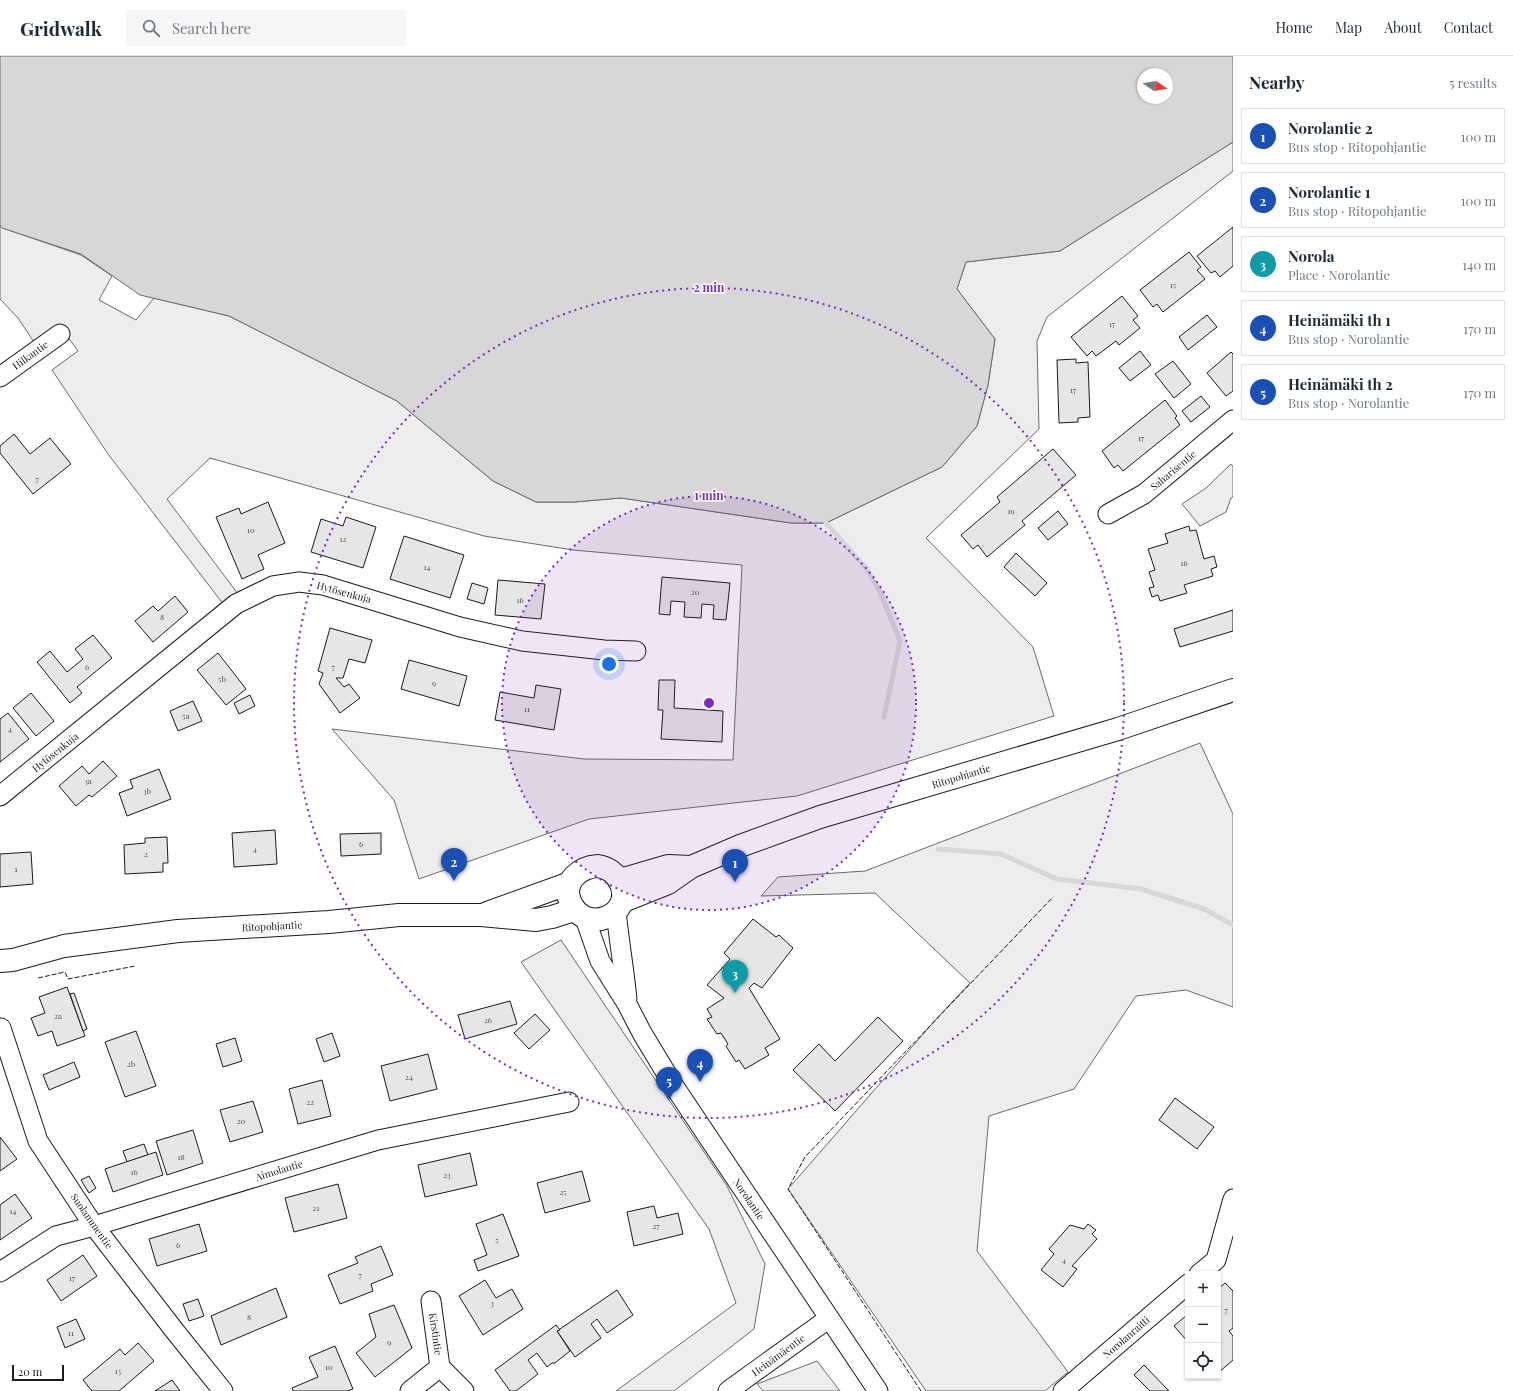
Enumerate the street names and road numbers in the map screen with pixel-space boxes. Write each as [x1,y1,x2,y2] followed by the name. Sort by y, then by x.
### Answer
[9,337,51,373] street label: Hilkantie
[1147,447,1199,493] street label: Saharisentie
[315,578,373,606] street label: Hytösenkuja
[29,729,81,775] street label: Hytösenkuja
[930,760,992,792] street label: Ritopohjantie
[241,917,303,935] street label: Ritopohjantie
[253,1156,304,1184] street label: Aimolantie
[730,1175,768,1223] street label: Norolantie
[68,1190,116,1252] street label: Suolammentie
[426,1312,446,1356] street label: Kirstintie
[1100,1313,1152,1361] street label: Norolanraitti
[749,1331,807,1379] street label: Heinämäentie

